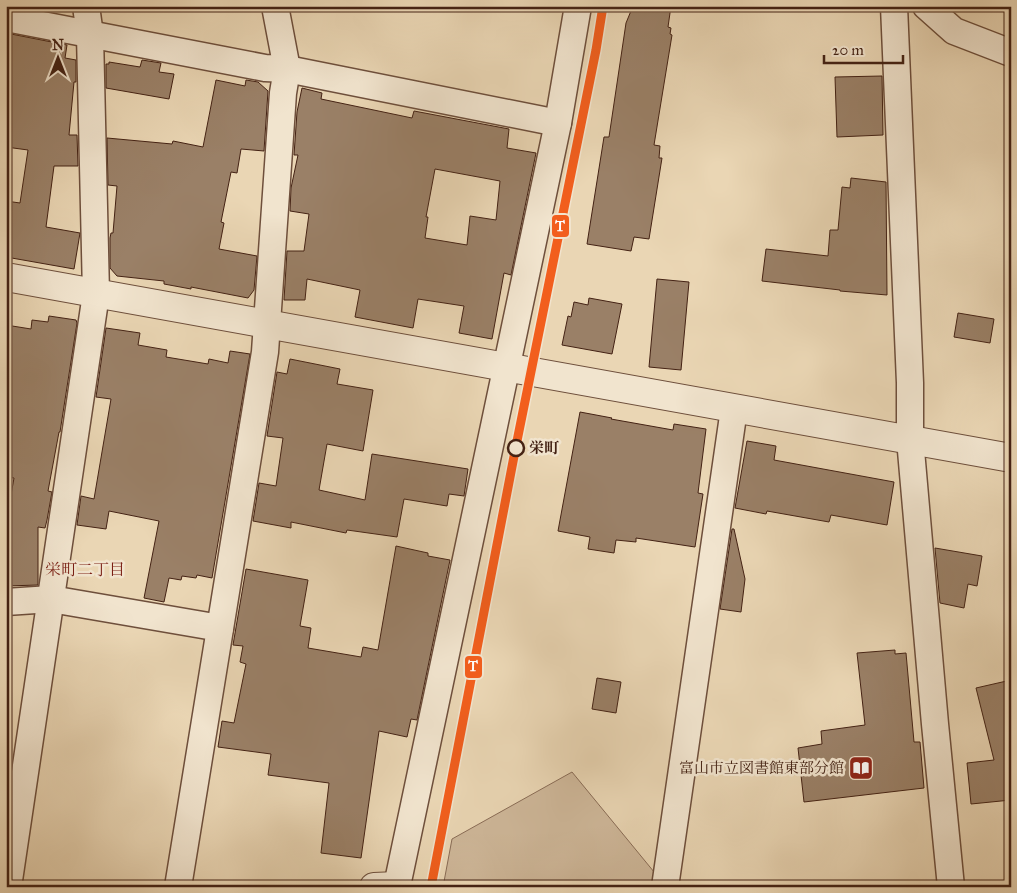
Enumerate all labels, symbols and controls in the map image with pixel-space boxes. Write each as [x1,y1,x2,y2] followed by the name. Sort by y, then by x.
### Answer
[32,32,82,82] north arrow
[824,32,903,64] scale bar
[52,37,64,54] text: N
[832,41,864,59] text: 20 m
[551,214,570,238] line badge: T
[554,218,565,235] text: T
[507,439,525,457] marker: 栄町
[529,439,559,457] place label: 栄町
[45,560,125,579] district label: 栄町二丁目
[464,655,483,679] line badge: T
[467,658,478,675] text: T
[848,755,874,781] library icon: 富山市立図書館東部分館
[679,759,844,777] place label: 富山市立図書館東部分館

